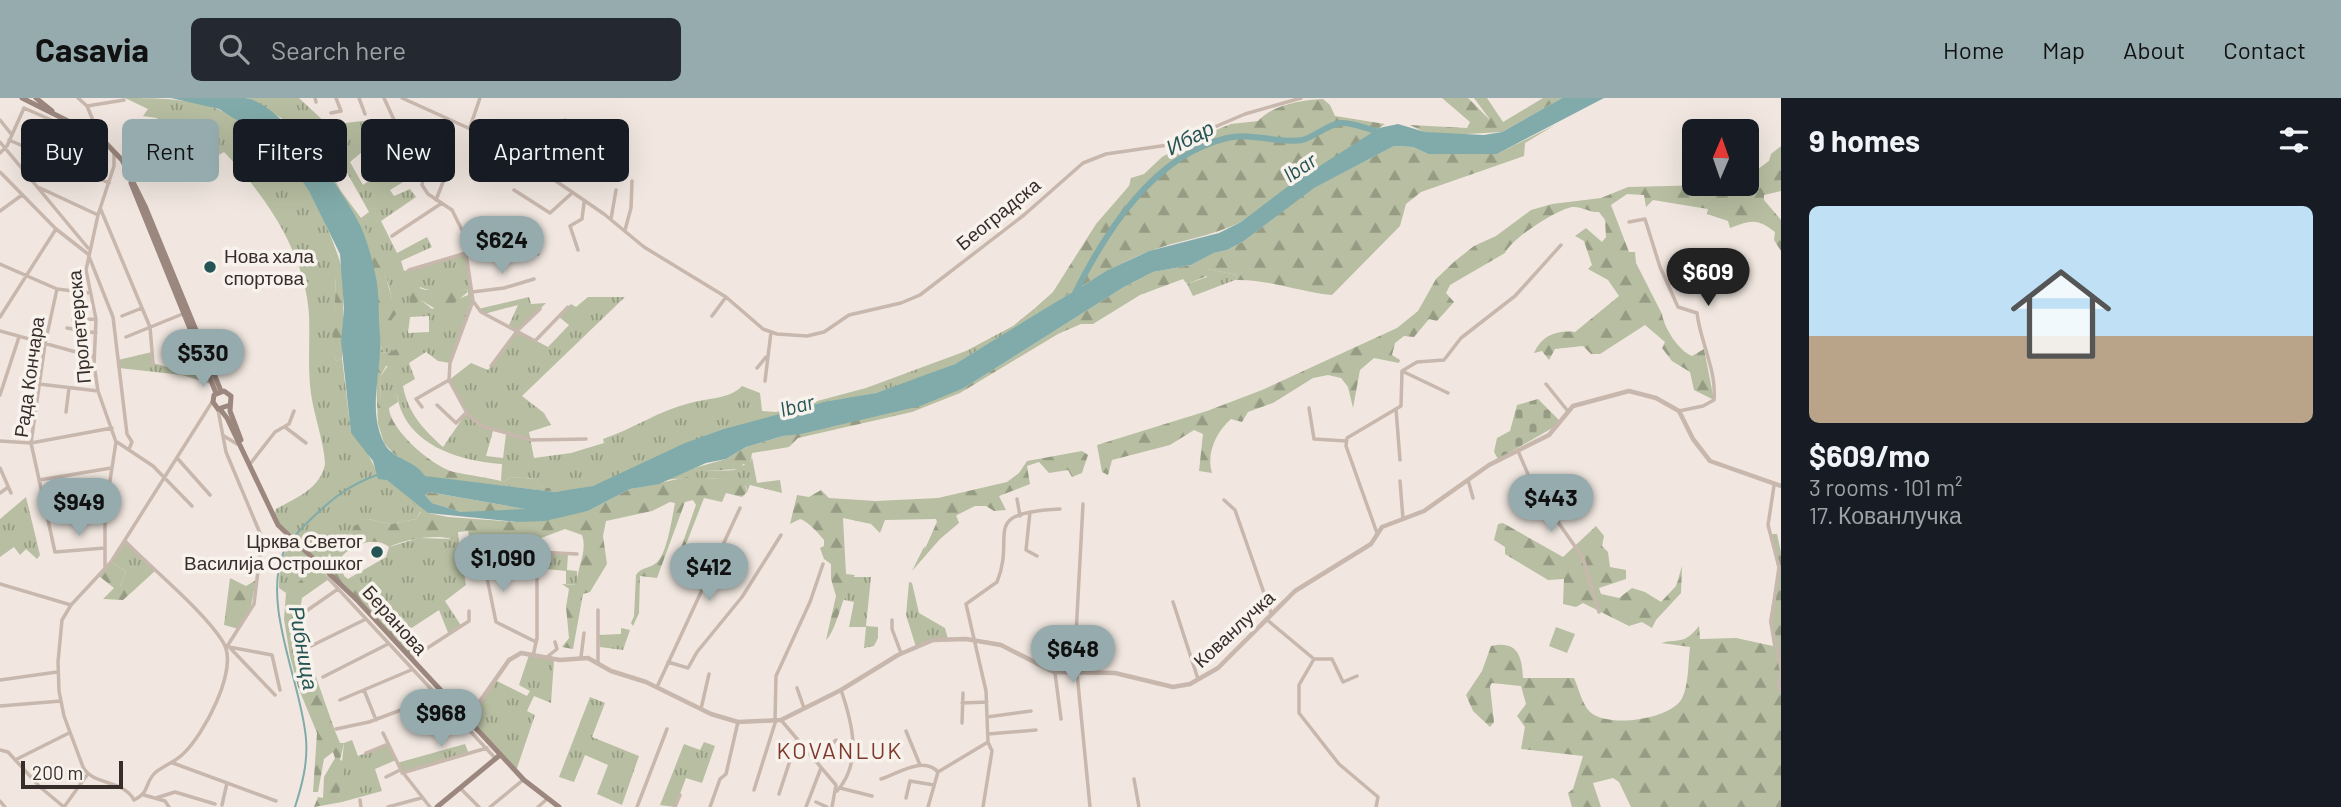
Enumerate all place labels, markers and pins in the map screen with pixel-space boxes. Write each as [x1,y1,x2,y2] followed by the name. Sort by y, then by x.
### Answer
[461,216,543,276] pin: $624
[224,244,314,289] place label: Нова хала спортова
[1667,248,1749,308] pin: $609
[202,259,218,275] marker: Нова хала спортова
[162,330,244,389] pin: $530
[1510,474,1592,534] pin: $443
[38,478,120,538] pin: $949
[184,529,363,574] place label: Црква Светог Василија Острошког
[446,534,560,594] pin: $1,090
[369,544,385,560] marker: Црква Светог Василија Острошког
[668,544,750,603] pin: $412
[1032,626,1114,685] pin: $648
[400,690,482,749] pin: $968

